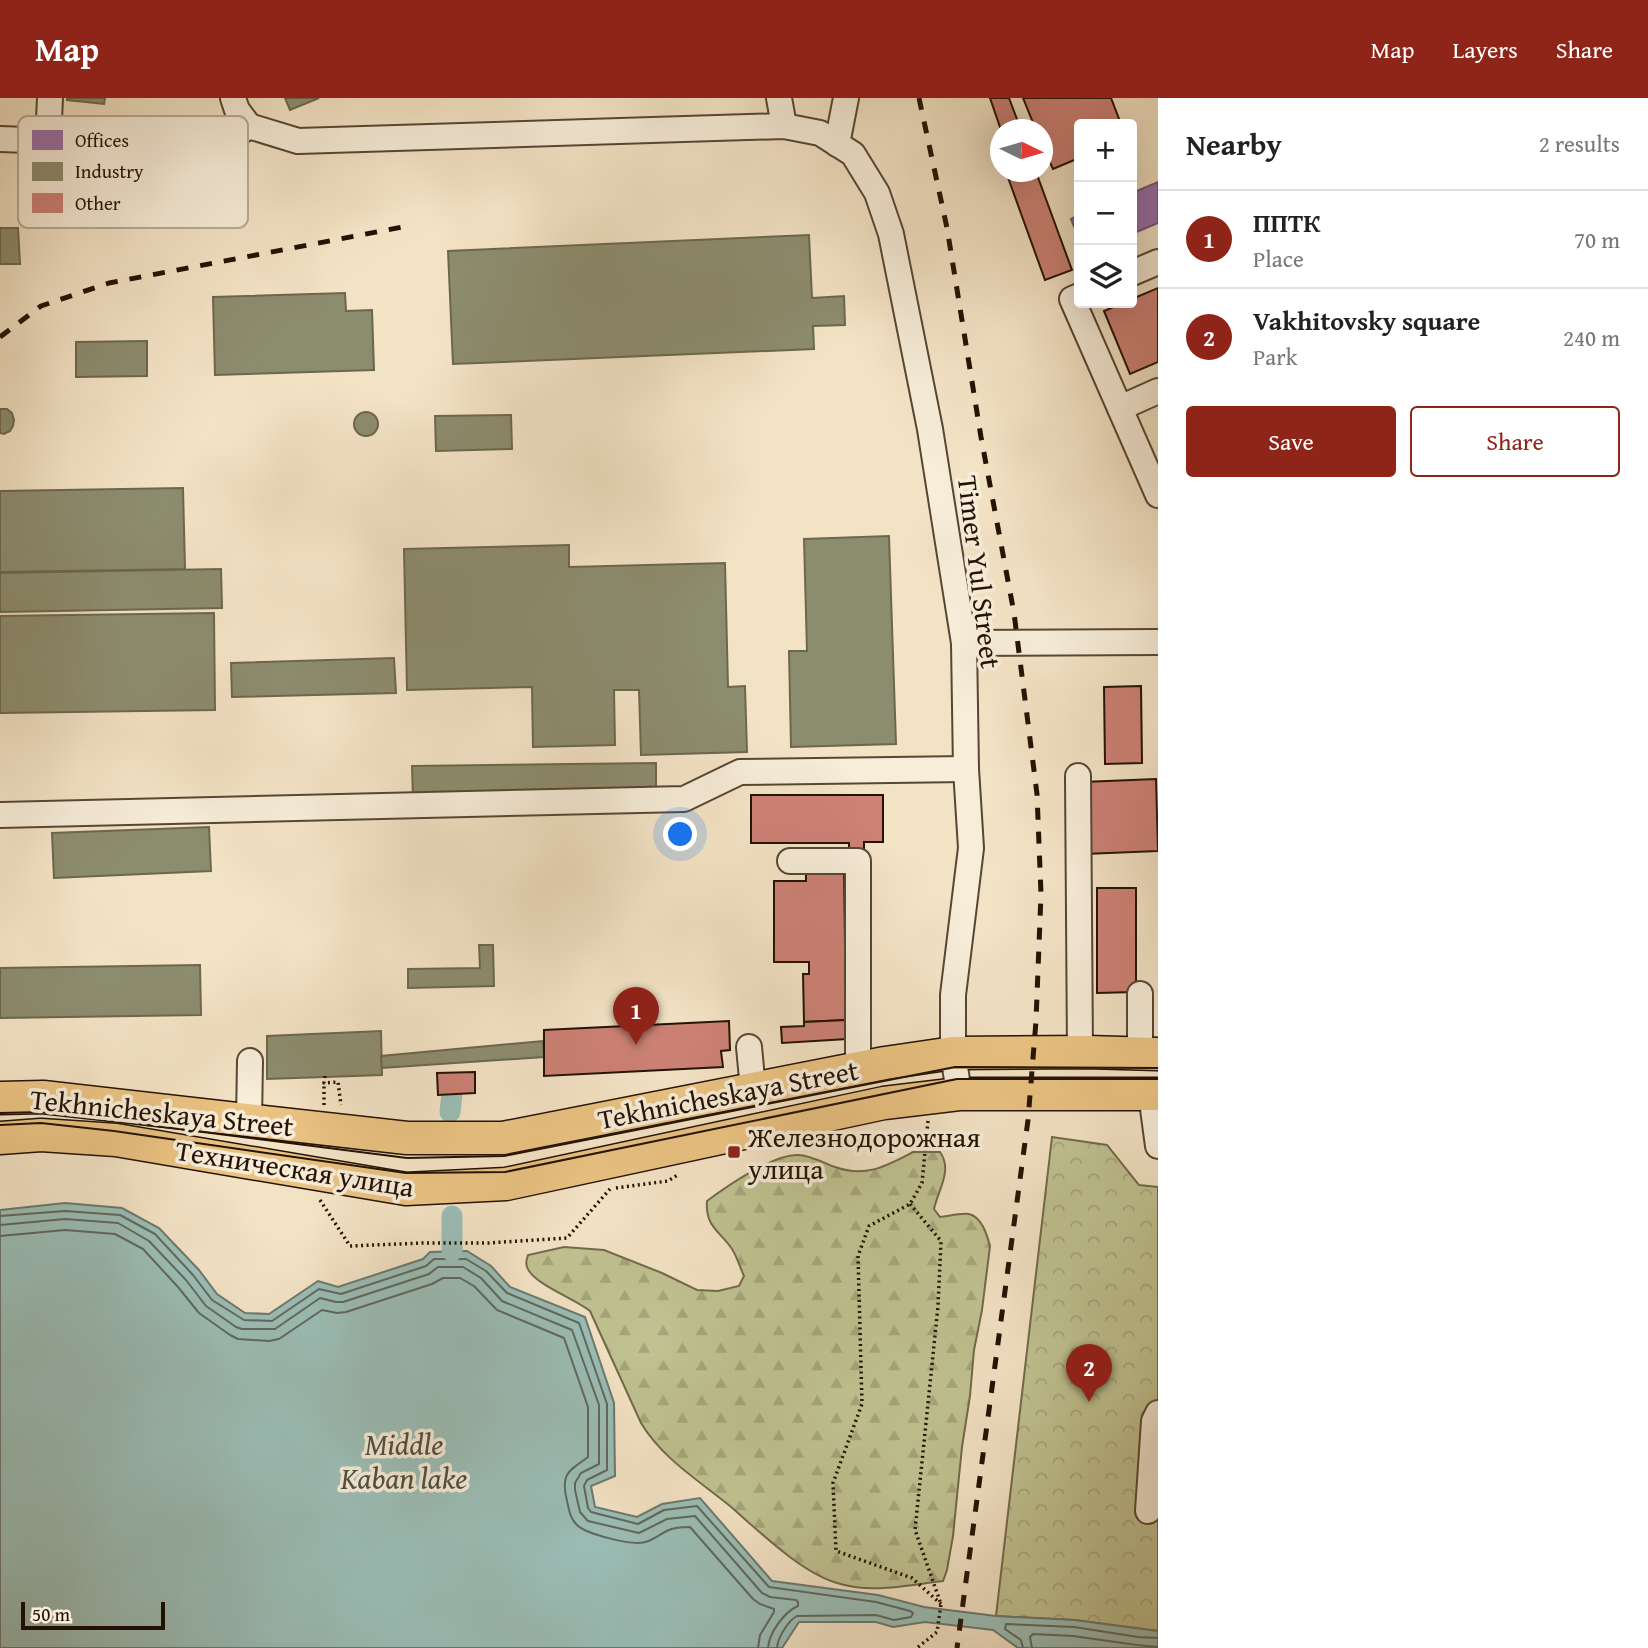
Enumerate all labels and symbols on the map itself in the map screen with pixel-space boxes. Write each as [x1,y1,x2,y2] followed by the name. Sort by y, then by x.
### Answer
[18,116,248,228] legend
[990,119,1053,182] north arrow
[75,126,129,154] text: Offices
[75,157,144,185] text: Industry
[75,189,121,217] text: Other
[948,473,1012,671] street label: Timer Yul Street
[663,817,697,851] your location
[613,987,659,1045] pin: 1
[594,1049,862,1139] street label: Tekhnicheskaya Street
[28,1078,296,1146] street label: Tekhnicheskaya Street
[747,1116,980,1189] place label: Железнодорожная улица
[173,1129,418,1207] street label: Техническая улица
[726,1144,742,1160] marker: Железнодорожная улица
[1066,1344,1112,1402] pin: 2
[340,1422,467,1500] water label: Middle Kaban lake
[21,1599,164,1631] scale bar

